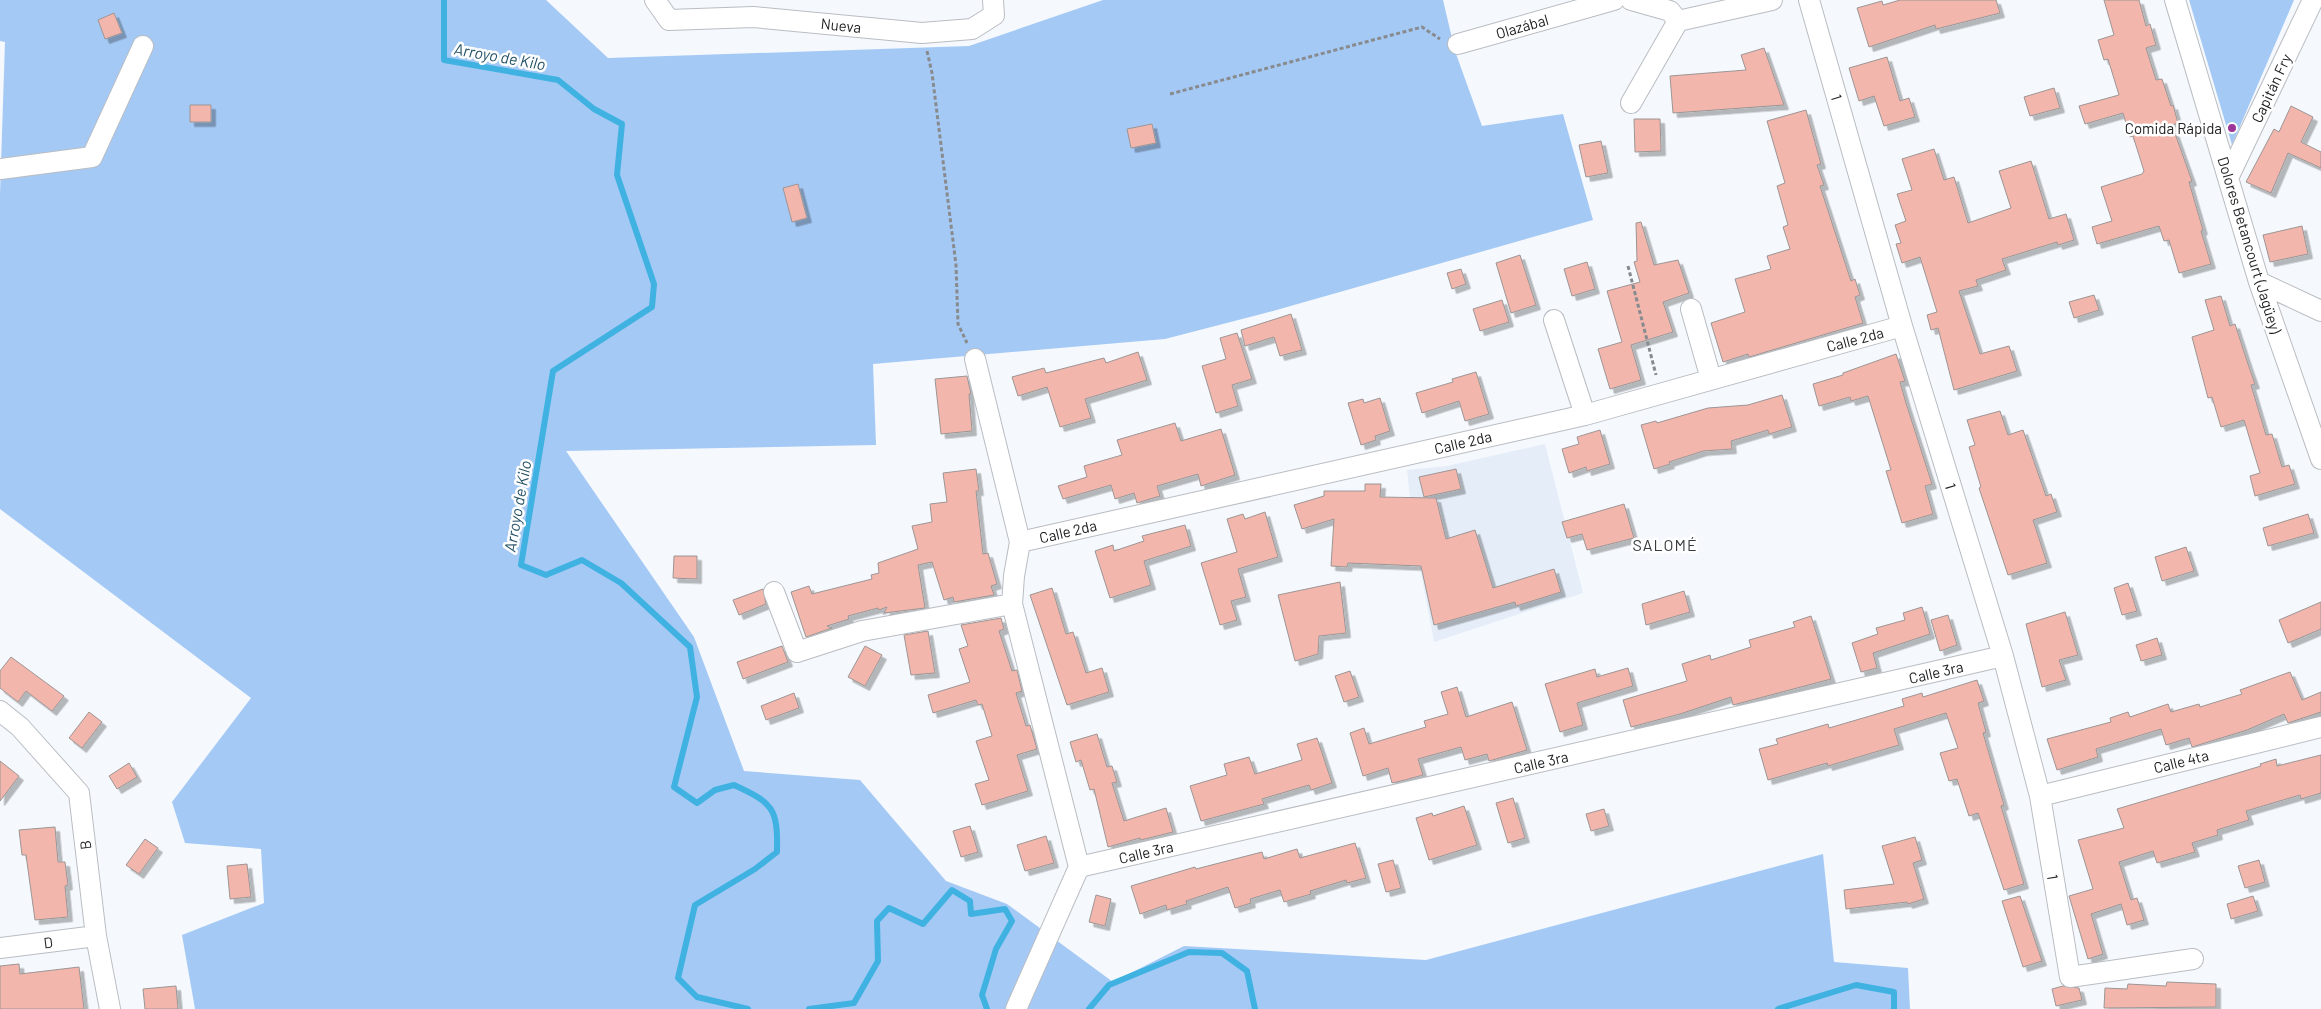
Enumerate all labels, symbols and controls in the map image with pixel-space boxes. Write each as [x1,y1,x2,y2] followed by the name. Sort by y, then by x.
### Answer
[1494,10,1550,42] street label: Olazábal
[820,14,862,36] street label: Nueva
[453,39,547,73] water label: Arroyo de Kilo
[2247,51,2295,125] street label: Capitán Fry
[1828,92,1846,102] street label: 1
[2125,119,2222,137] place label: Comida Rápida
[2226,122,2238,134] marker: Comida Rápida
[2214,154,2286,336] street label: Dolores Betancourt (Jagüey)
[1824,323,1886,355] street label: Calle 2da
[1432,427,1494,457] street label: Calle 2da
[500,459,534,553] water label: Arroyo de Kilo
[1942,481,1960,491] street label: 1
[1037,516,1099,546] street label: Calle 2da
[1632,535,1698,554] district label: SALOMÉ
[1907,657,1965,687] street label: Calle 3ra
[2152,745,2210,777] street label: Calle 4ta
[1512,747,1570,777] street label: Calle 3ra
[1117,837,1175,867] street label: Calle 3ra
[75,839,95,851] street label: B
[2044,873,2062,881] street label: 1
[42,933,54,951] street label: D

